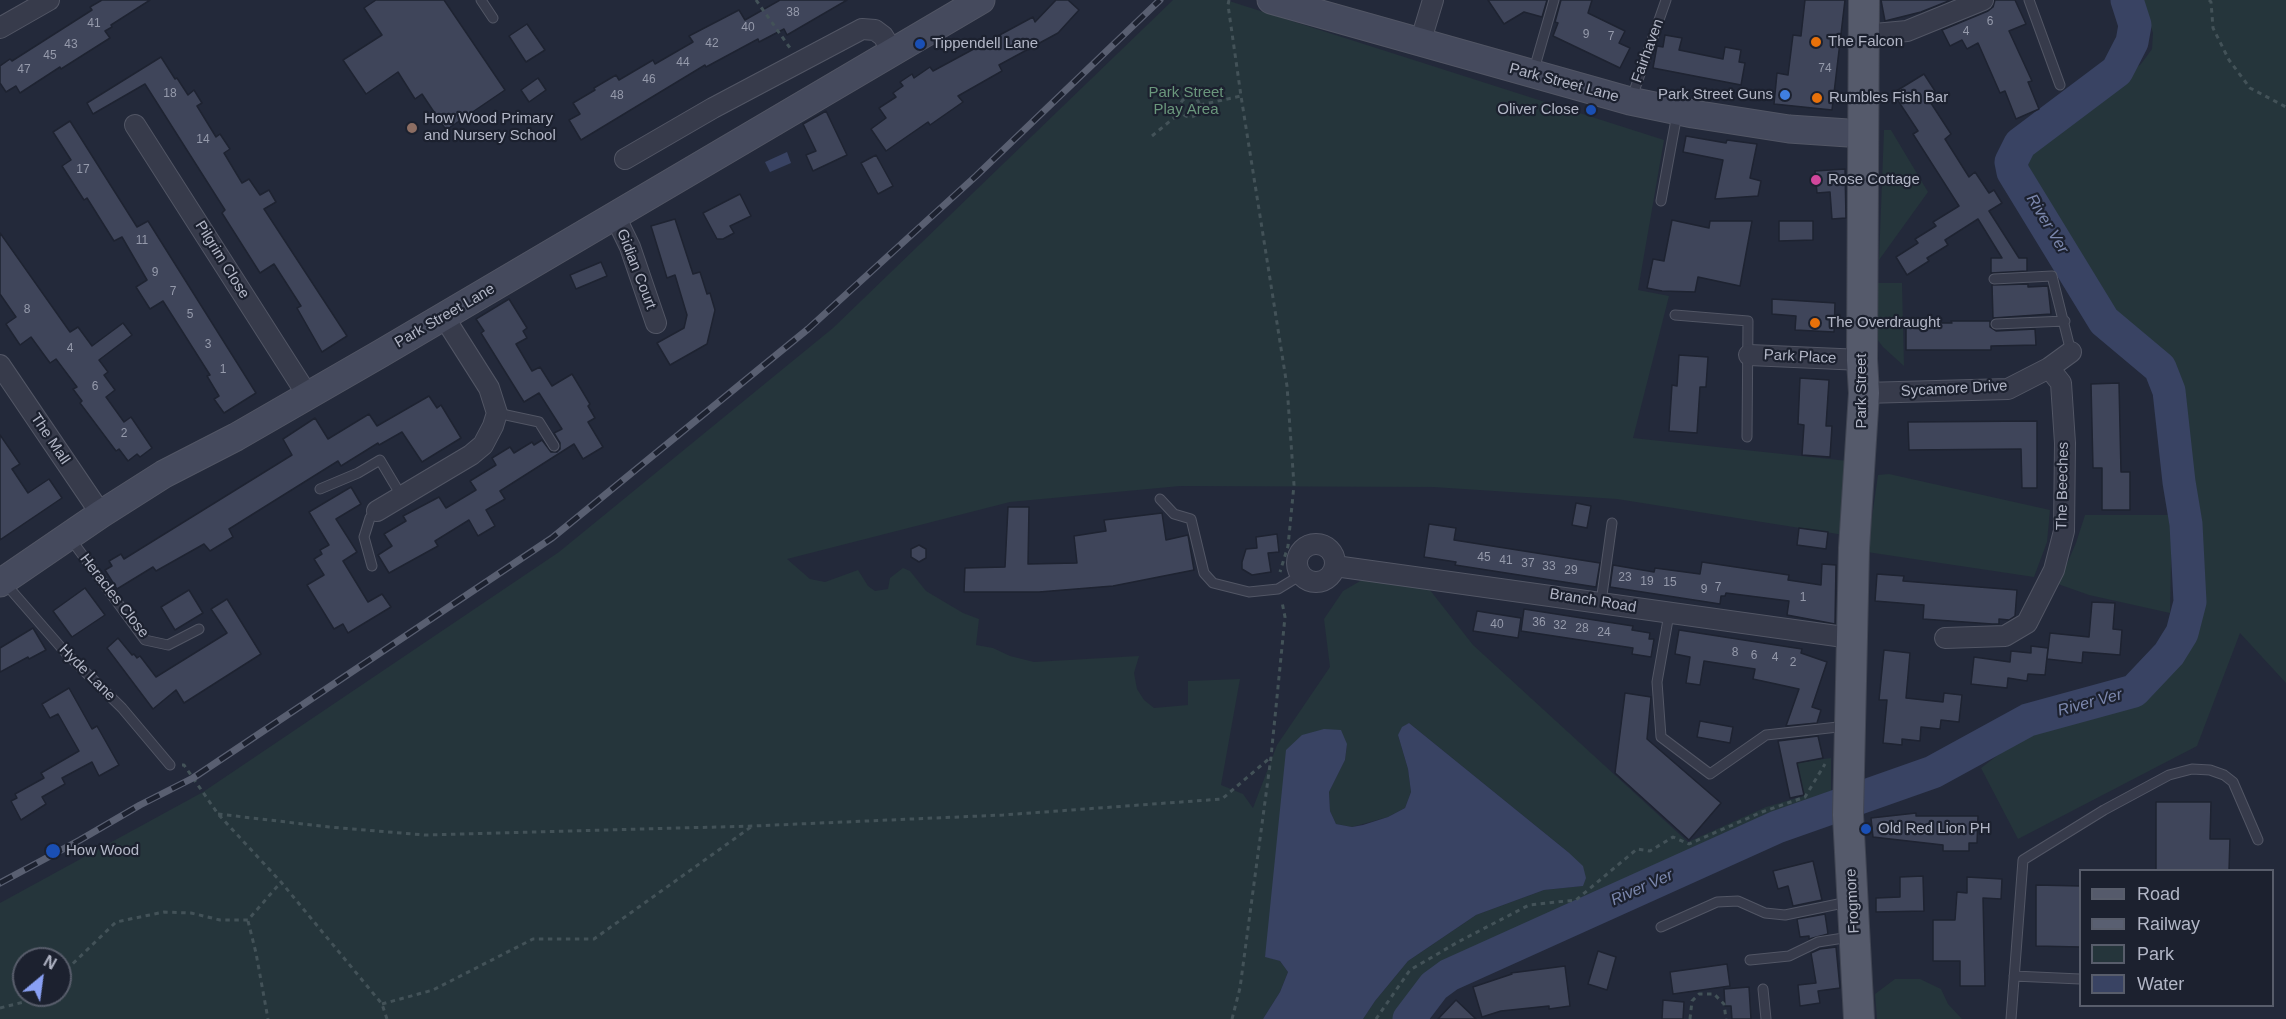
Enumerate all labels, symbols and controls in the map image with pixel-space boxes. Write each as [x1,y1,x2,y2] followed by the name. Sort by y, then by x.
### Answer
[786,6,800,20] house number: 38
[1987,15,1993,29] house number: 6
[87,17,101,31] house number: 41
[1628,17,1668,85] street label: Fairhaven
[741,21,755,35] house number: 40
[1963,25,1969,39] house number: 4
[1583,28,1589,42] house number: 9
[1608,30,1614,44] house number: 7
[1828,33,1903,51] place label: The Falcon
[932,35,1038,53] place label: Tippendell Lane
[1809,35,1823,49] marker: The Falcon
[705,37,719,51] house number: 42
[913,37,927,51] marker: Tippendell Lane
[64,38,78,52] house number: 43
[43,49,57,63] house number: 45
[676,56,690,70] house number: 44
[1507,60,1621,106] street label: Park Street Lane
[1818,62,1832,76] house number: 74
[17,63,31,77] house number: 47
[642,73,656,87] house number: 46
[1148,84,1224,119] park label: Park Street Play Area
[1658,86,1773,104] place label: Park Street Guns
[163,87,177,101] house number: 18
[1778,88,1792,102] marker: Park Street Guns
[610,89,624,103] house number: 48
[1829,89,1948,107] place label: Rumbles Fish Bar
[1810,91,1824,105] marker: Rumbles Fish Bar
[1497,101,1579,119] place label: Oliver Close
[1584,103,1598,117] marker: Oliver Close
[424,110,556,145] place label: How Wood Primary and Nursery School
[405,121,419,135] marker: How Wood Primary and Nursery School
[196,133,210,147] house number: 14
[76,163,90,177] house number: 17
[1828,171,1920,189] place label: Rose Cottage
[1809,173,1823,187] marker: Rose Cottage
[2022,191,2072,257] water label: River Ver
[191,218,253,302] street label: Pilgrim Close
[613,226,659,312] street label: Gidian Court
[136,234,148,248] house number: 11
[152,266,158,280] house number: 9
[392,280,498,352] street label: Park Street Lane
[170,285,176,299] house number: 7
[24,303,30,317] house number: 8
[187,308,193,322] house number: 5
[1827,314,1940,332] place label: The Overdraught
[1808,316,1822,330] marker: The Overdraught
[205,338,211,352] house number: 3
[67,342,73,356] house number: 4
[1763,346,1837,368] street label: Park Place
[1853,353,1871,429] street label: Park Street
[220,363,226,377] house number: 1
[1900,377,2008,401] street label: Sycamore Drive
[92,380,98,394] house number: 6
[26,410,74,468] street label: The Mall
[121,427,127,441] house number: 2
[2053,442,2073,530] street label: The Beeches
[76,550,152,642] street label: Heracles Close
[1477,551,1491,565] house number: 45
[1499,554,1513,568] house number: 41
[1521,557,1535,571] house number: 37
[1542,560,1556,574] house number: 33
[1564,564,1578,578] house number: 29
[1618,571,1632,585] house number: 23
[1640,575,1654,589] house number: 19
[1663,576,1677,590] house number: 15
[1715,581,1721,595] house number: 7
[1701,583,1707,597] house number: 9
[1548,585,1638,617] street label: Branch Road
[1800,591,1806,605] house number: 1
[1532,616,1546,630] house number: 36
[1490,618,1504,632] house number: 40
[1553,619,1567,633] house number: 32
[1575,622,1589,636] house number: 28
[1597,626,1611,640] house number: 24
[55,641,119,705] street label: Hyde Lane
[1732,646,1738,660] house number: 8
[1751,649,1757,663] house number: 6
[1772,651,1778,665] house number: 4
[1790,656,1796,670] house number: 2
[2056,685,2124,721] water label: River Ver
[1878,820,1991,838] place label: Old Red Lion PH
[1859,822,1873,836] marker: Old Red Lion PH
[44,842,62,860] marker: How Wood
[66,842,139,860] place label: How Wood
[1608,866,1676,910] water label: River Ver
[1842,868,1864,934] street label: Frogmore
[2079,869,2274,1007] legend
[2137,884,2180,904] text: Road
[2137,914,2200,934] text: Railway
[2137,944,2174,964] text: Park
[12,947,72,1007] north arrow
[41,952,59,973] text: N
[2137,974,2184,994] text: Water

